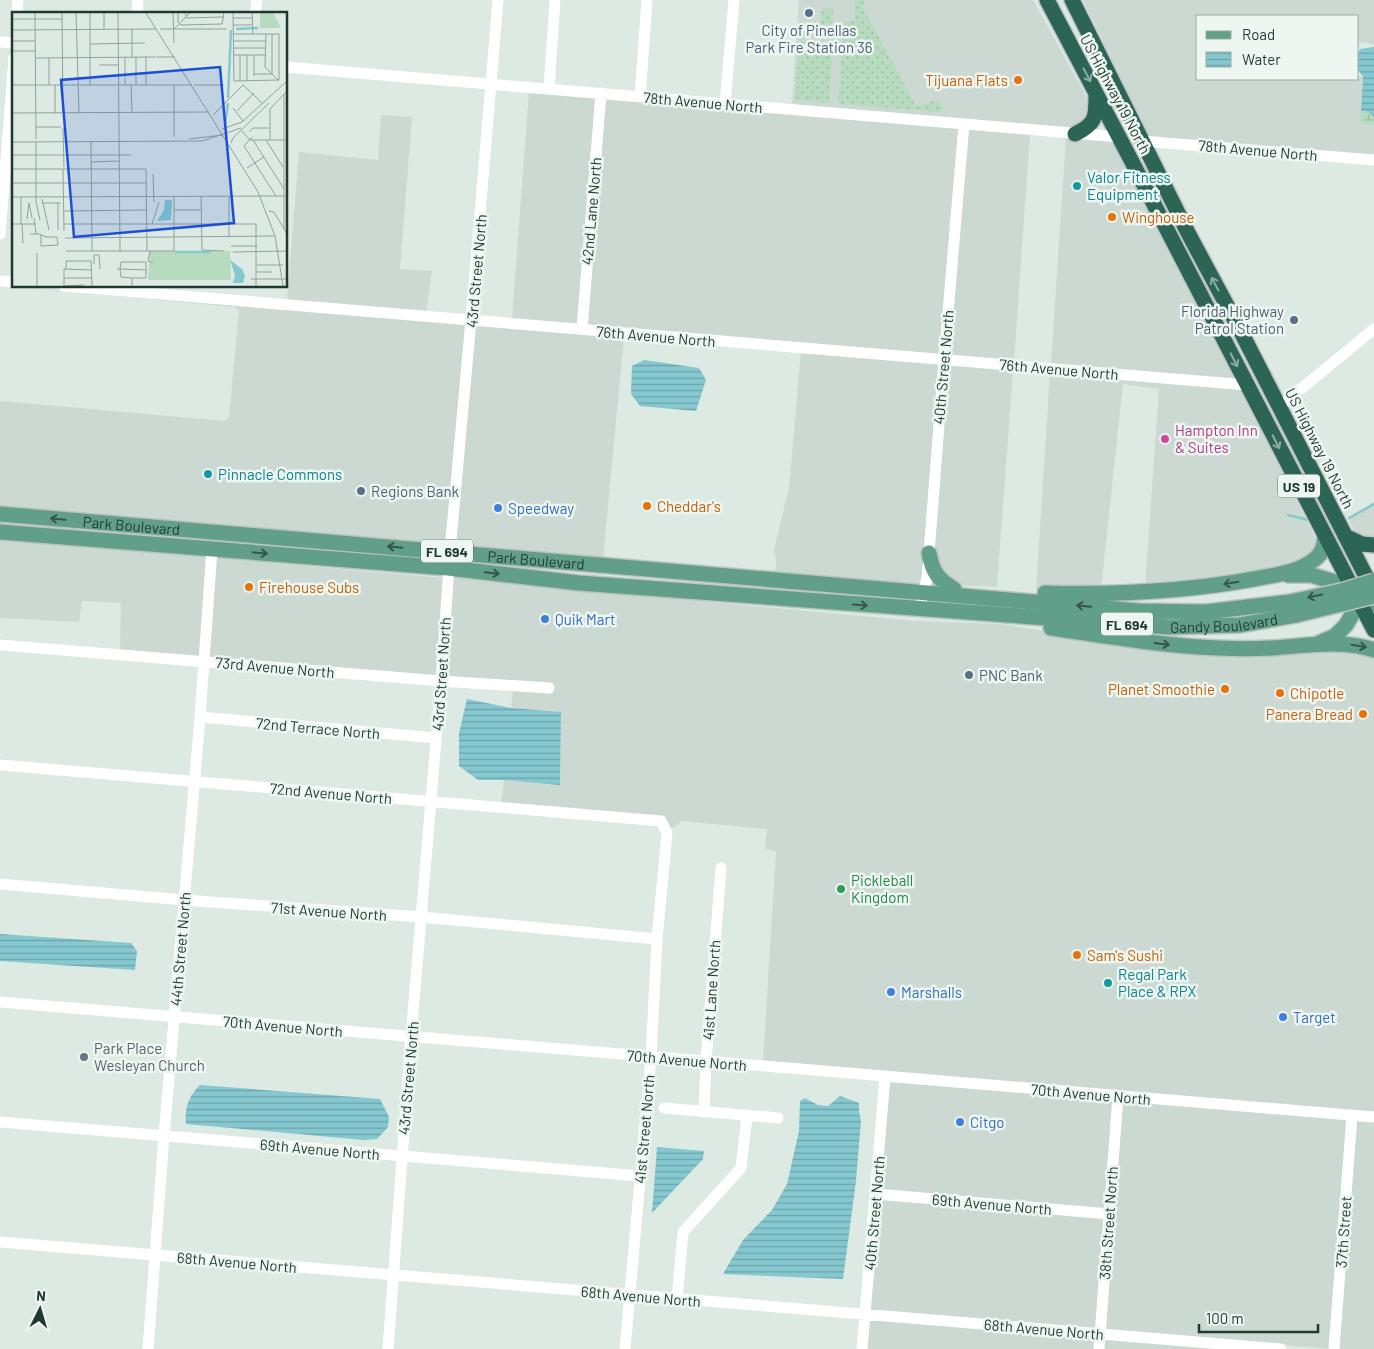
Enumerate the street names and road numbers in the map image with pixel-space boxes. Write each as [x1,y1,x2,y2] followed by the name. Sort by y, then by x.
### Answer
[1077,31,1155,157] street label: US Highway 19 North
[643,88,763,116] street label: 78th Avenue North
[1198,136,1318,164] street label: 78th Avenue North
[577,156,605,266] street label: 42nd Lane North
[462,213,490,329] street label: 43rd Street North
[929,309,957,425] street label: 40th Street North
[596,322,716,350] street label: 76th Avenue North
[999,355,1119,383] street label: 76th Avenue North
[1282,385,1358,511] street label: US Highway 19 North
[1278,474,1320,498] road number: US 19
[82,512,181,538] street label: Park Boulevard
[421,540,473,562] road number: FL 694
[487,547,585,573] street label: Park Boulevard
[1170,609,1279,636] street label: Gandy Boulevard
[1101,612,1153,636] road number: FL 694
[428,616,454,732] street label: 43rd Street North
[215,653,335,681] street label: 73rd Avenue North
[255,714,381,742] street label: 72nd Terrace North
[269,779,393,807] street label: 72nd Avenue North
[166,891,194,1007] street label: 44th Street North
[270,898,388,924] street label: 71st Avenue North
[699,939,723,1041] street label: 41st Lane North
[222,1012,344,1040] street label: 70th Avenue North
[394,1020,422,1136] street label: 43rd Street North
[626,1046,748,1074] street label: 70th Avenue North
[630,1074,658,1184] street label: 41st Street North
[1030,1080,1152,1108] street label: 70th Avenue North
[259,1135,381,1163] street label: 69th Avenue North
[860,1155,888,1271] street label: 40th Street North
[1095,1166,1121,1280] street label: 38th Street North
[931,1190,1053,1218] street label: 69th Avenue North
[1331,1195,1355,1269] street label: 37th Street
[176,1248,298,1276] street label: 68th Avenue North
[580,1282,702,1310] street label: 68th Avenue North
[983,1315,1105,1343] street label: 68th Avenue North

